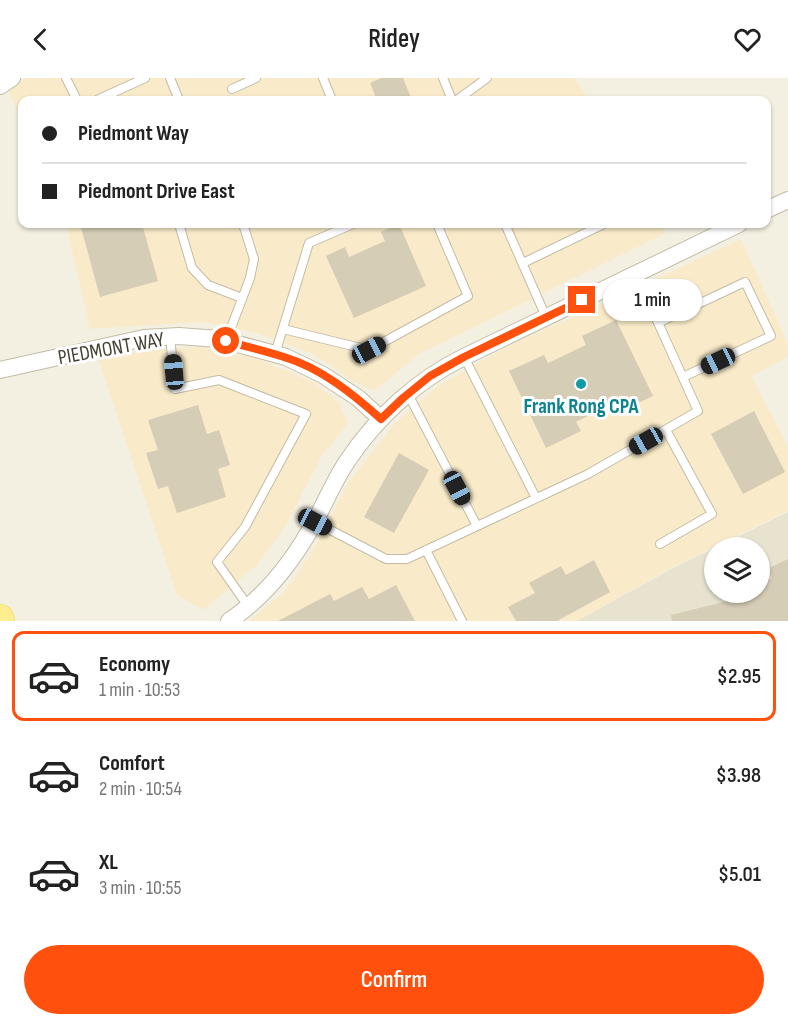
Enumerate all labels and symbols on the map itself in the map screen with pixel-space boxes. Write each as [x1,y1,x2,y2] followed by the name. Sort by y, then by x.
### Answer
[603,279,702,321] callout: 1 min
[568,286,595,313] route end
[56,327,166,370] street label: PIEDMONT WAY
[212,327,239,354] route start
[349,334,389,366] car
[698,345,738,377] car
[163,353,185,391] car
[574,377,588,391] marker: Frank Rong CPA
[523,394,640,419] place label: Frank Rong CPA
[626,424,666,458] car
[441,468,473,508] car
[295,506,335,538] car

